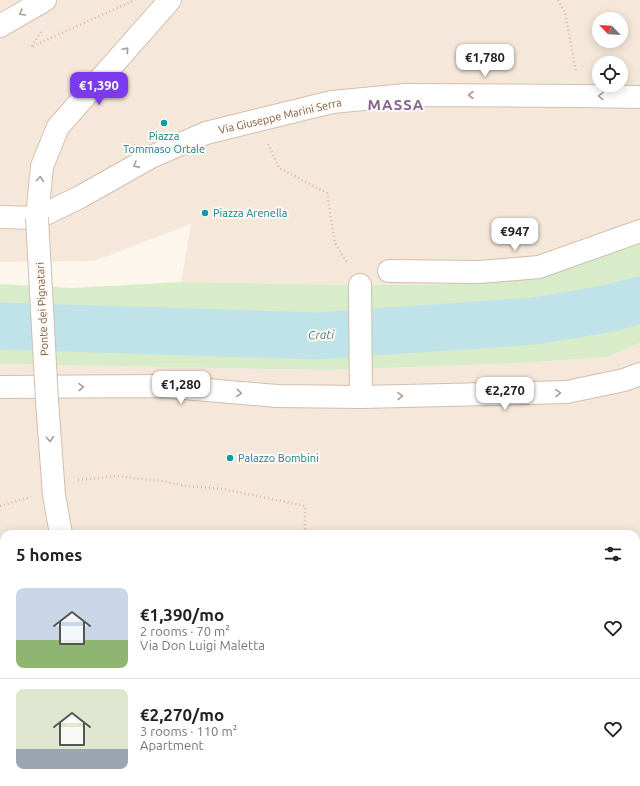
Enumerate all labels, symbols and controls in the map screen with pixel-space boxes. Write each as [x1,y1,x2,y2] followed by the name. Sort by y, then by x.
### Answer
[19,8,26,15] one-way arrow
[592,12,628,48] north arrow
[592,12,628,92] map controls
[452,44,518,78] pin: €1,780
[121,47,128,55] one-way arrow
[465,50,505,64] text: €1,780
[592,56,628,92] button: locate
[66,72,132,106] pin: €1,390
[79,78,119,92] text: €1,390
[468,91,474,99] one-way arrow
[598,92,604,100] one-way arrow
[217,96,343,136] street label: Via Giuseppe Marini Serra
[368,96,424,113] district label: MASSA
[159,118,169,128] marker: Piazza Tommaso Ortale
[123,130,205,155] place label: Piazza Tommaso Ortale
[133,161,140,168] one-way arrow
[36,176,45,182] one-way arrow
[213,207,287,219] place label: Piazza Arenella
[200,208,210,218] marker: Piazza Arenella
[491,218,539,252] pin: €947
[500,224,530,238] text: €947
[34,262,50,356] street label: Ponte dei Pignatari
[308,328,335,341] water label: Crati
[148,371,214,405] pin: €1,280
[161,377,201,391] text: €1,280
[472,377,538,411] pin: €2,270
[78,382,84,391] one-way arrow
[485,383,525,397] text: €2,270
[236,388,242,397] one-way arrow
[555,388,561,397] one-way arrow
[397,392,403,400] one-way arrow
[46,436,55,442] one-way arrow
[238,452,319,464] place label: Palazzo Bombini
[225,453,235,463] marker: Palazzo Bombini
[602,543,624,565] icon: filters
[16,545,82,564] text: 5 homes
[48,604,96,652] icon: home
[140,605,224,624] text: €1,390/mo
[602,617,624,639] icon: heart
[140,624,230,638] text: 2 rooms · 70 m²
[140,638,265,652] text: Via Don Luigi Maletta
[48,705,96,753] icon: home
[140,705,224,724] text: €2,270/mo
[602,718,624,740] icon: heart
[140,724,237,738] text: 3 rooms · 110 m²
[140,738,204,752] text: Apartment

